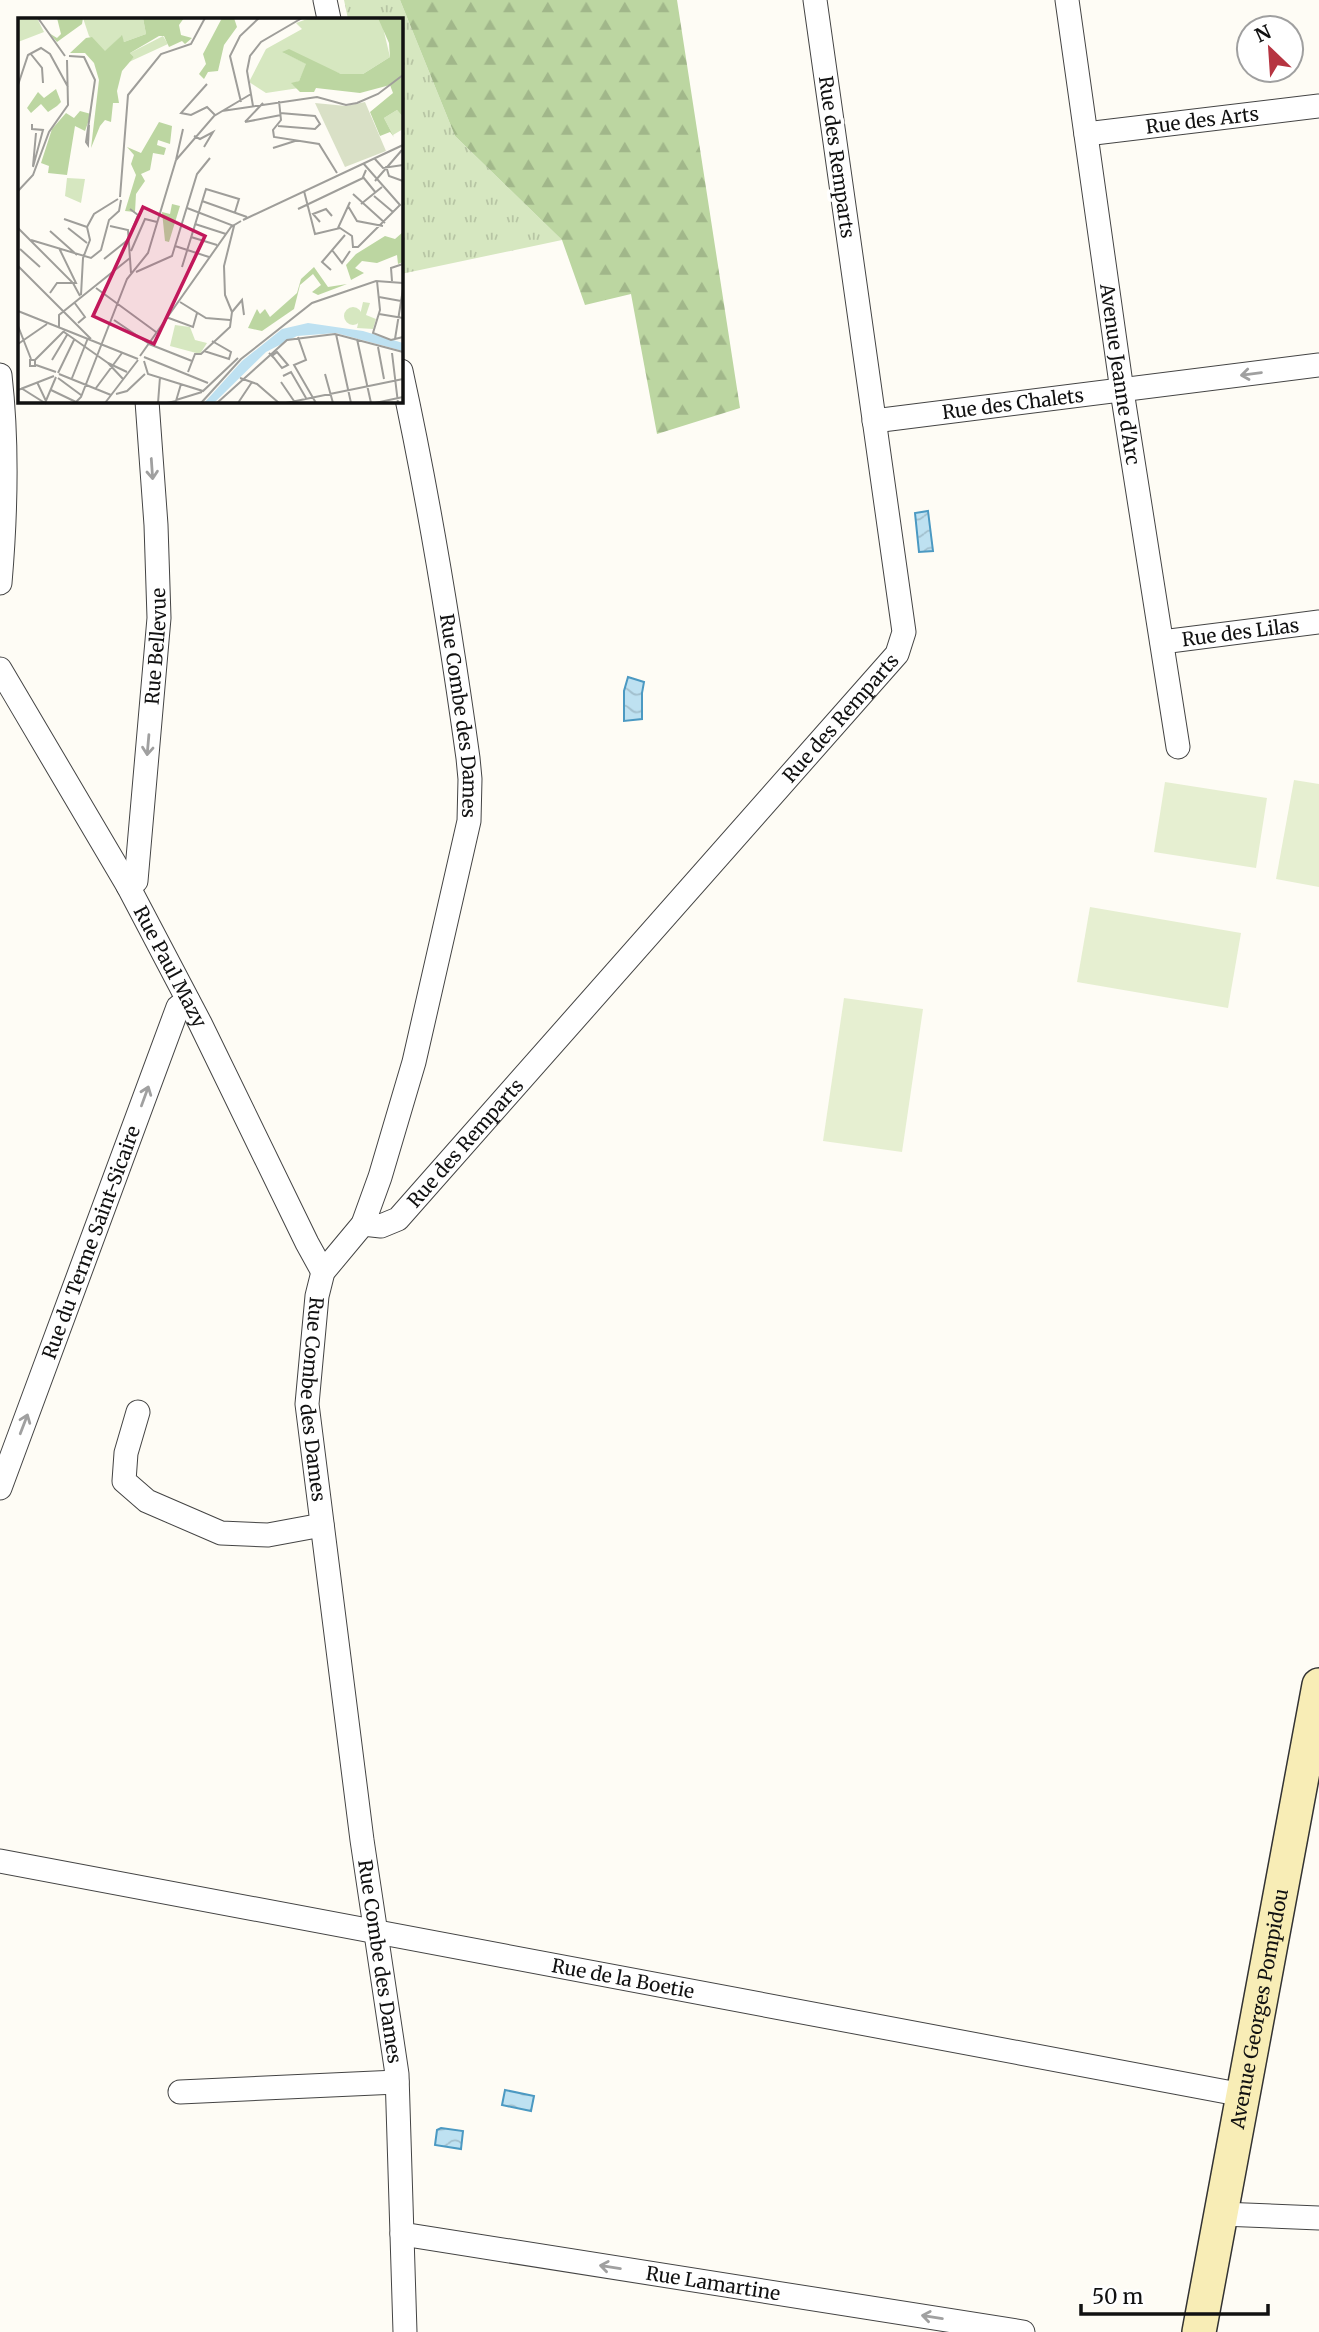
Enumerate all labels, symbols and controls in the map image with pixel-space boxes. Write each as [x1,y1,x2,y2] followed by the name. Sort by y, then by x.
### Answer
[1235,14,1305,84] north arrow
[18,18,402,402] inset map
[1251,20,1275,48] text: N
[814,74,860,240] street label: Rue des Remparts
[1144,101,1260,139] street label: Rue des Arts
[1095,281,1145,466] street label: Avenue Jeanne d'Arc
[1240,368,1263,381] one-way arrow
[941,383,1085,424] street label: Rue des Chalets
[146,457,159,480] one-way arrow
[139,587,171,706] street label: Rue Bellevue
[435,612,482,818] street label: Rue Combe des Dames
[1180,613,1300,651] street label: Rue des Lilas
[777,649,904,787] street label: Rue des Remparts
[141,733,154,755] one-way arrow
[129,902,212,1031] street label: Rue Paul Mazy
[402,1074,528,1212] street label: Rue des Remparts
[140,1085,153,1107] one-way arrow
[37,1122,145,1362] street label: Rue du Terme Saint-Sicaire
[295,1296,331,1503] street label: Rue Combe des Dames
[19,1414,31,1436] one-way arrow
[353,1858,407,2065] street label: Rue Combe des Dames
[1225,1886,1293,2132] street label: Avenue Georges Pompidou
[550,1953,696,2003] street label: Rue de la Boetie
[599,2260,622,2273] one-way arrow
[644,2261,782,2306] street label: Rue Lamartine
[1081,2272,1268,2316] scale bar
[1092,2283,1143,2310] text: 50 m
[921,2311,944,2324] one-way arrow

